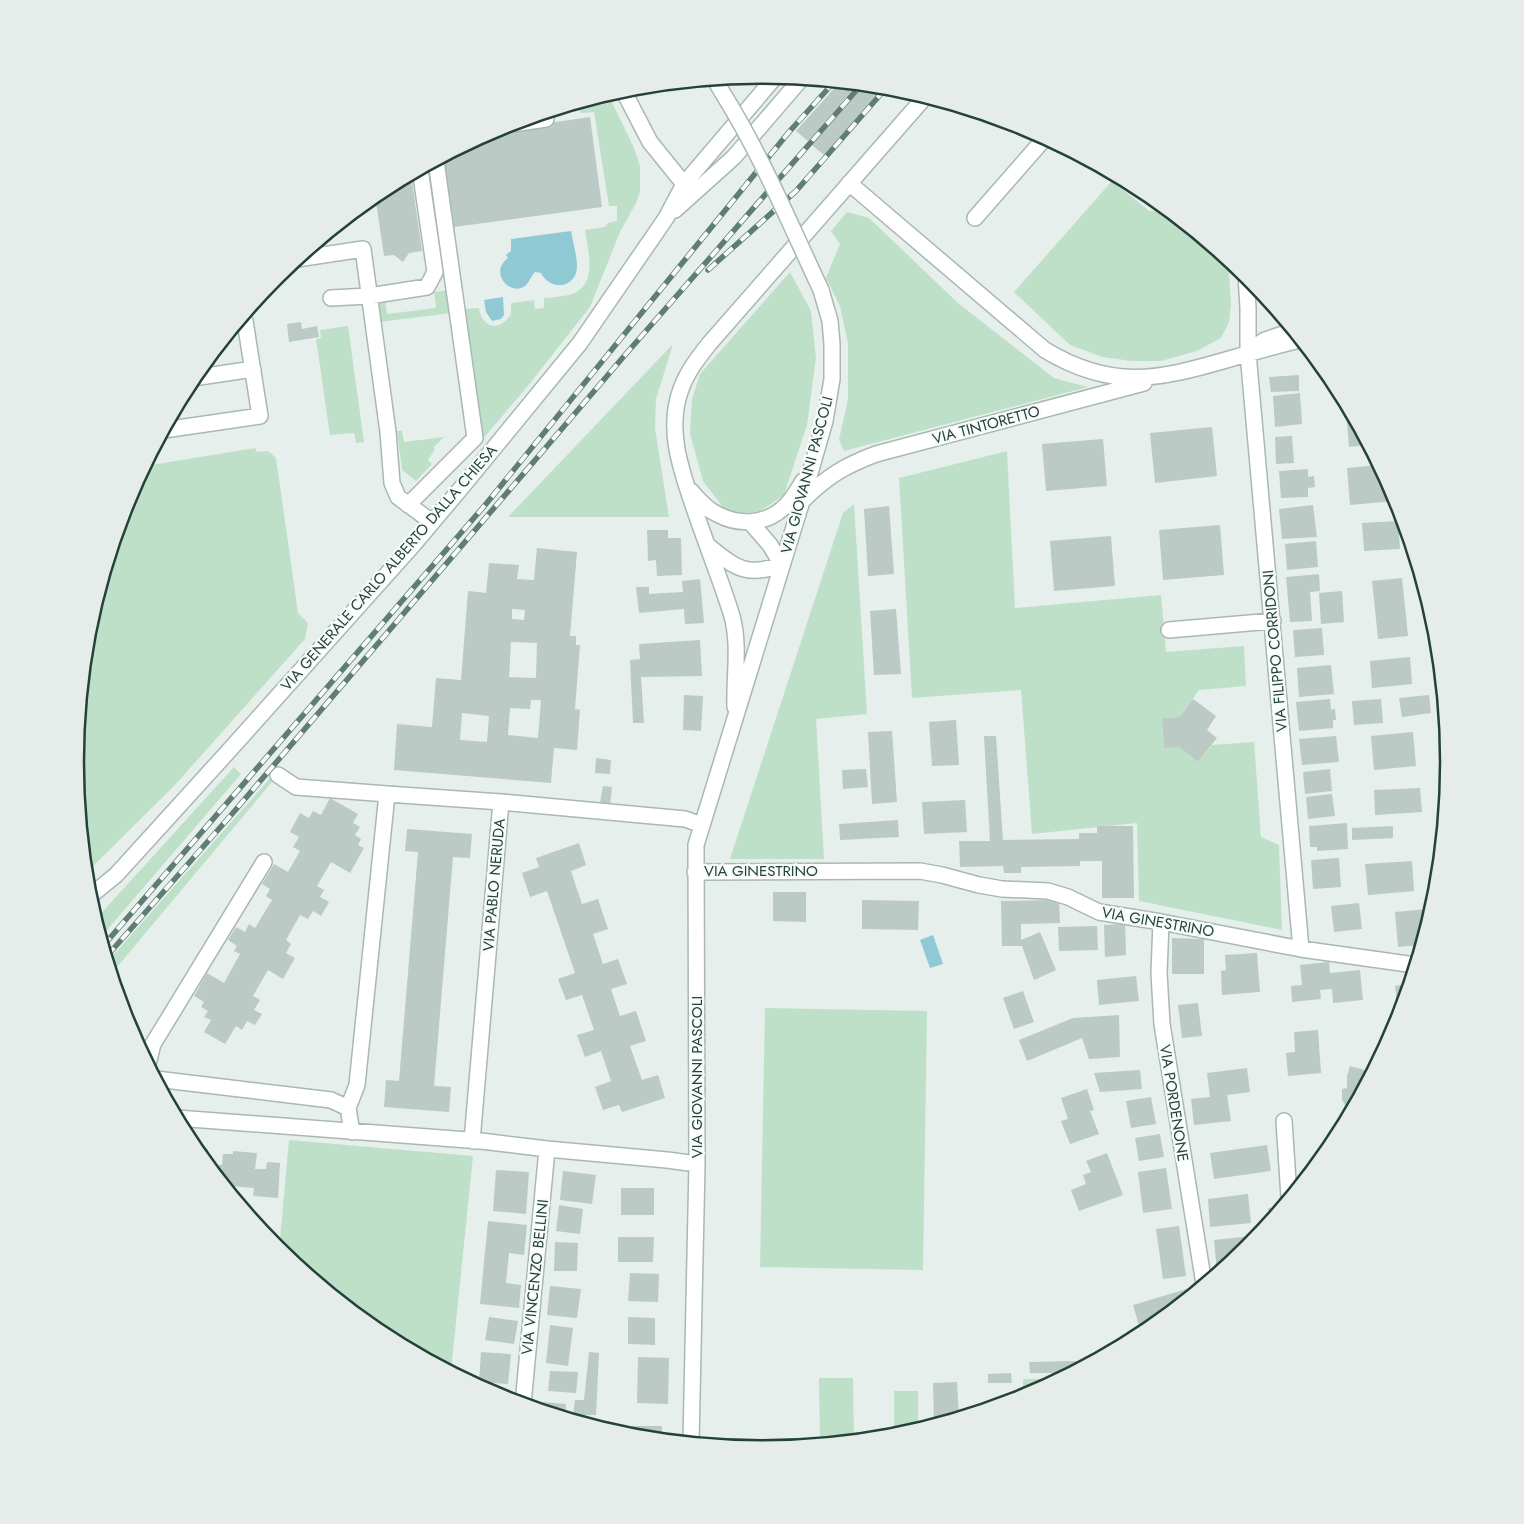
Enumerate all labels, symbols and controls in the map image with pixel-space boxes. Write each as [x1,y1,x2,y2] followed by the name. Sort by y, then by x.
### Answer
[775,394,839,556] street label: VIA GIOVANNI PASCOLI
[930,400,1042,450] street label: VIA TINTORETTO
[276,440,502,696] street label: VIA GENERALE CARLO ALBERTO DALLA CHIESA
[1257,569,1293,733] street label: VIA FILIPPO CORRIDONI
[477,818,511,952] street label: VIA PABLO NERUDA
[704,860,818,882] street label: VIA GINESTRINO
[1100,901,1216,943] street label: VIA GINESTRINO
[686,996,708,1158] street label: VIA GIOVANNI PASCOLI
[1154,1043,1194,1163] street label: VIA PORDENONE
[516,1198,554,1356] street label: VIA VINCENZO BELLINI

